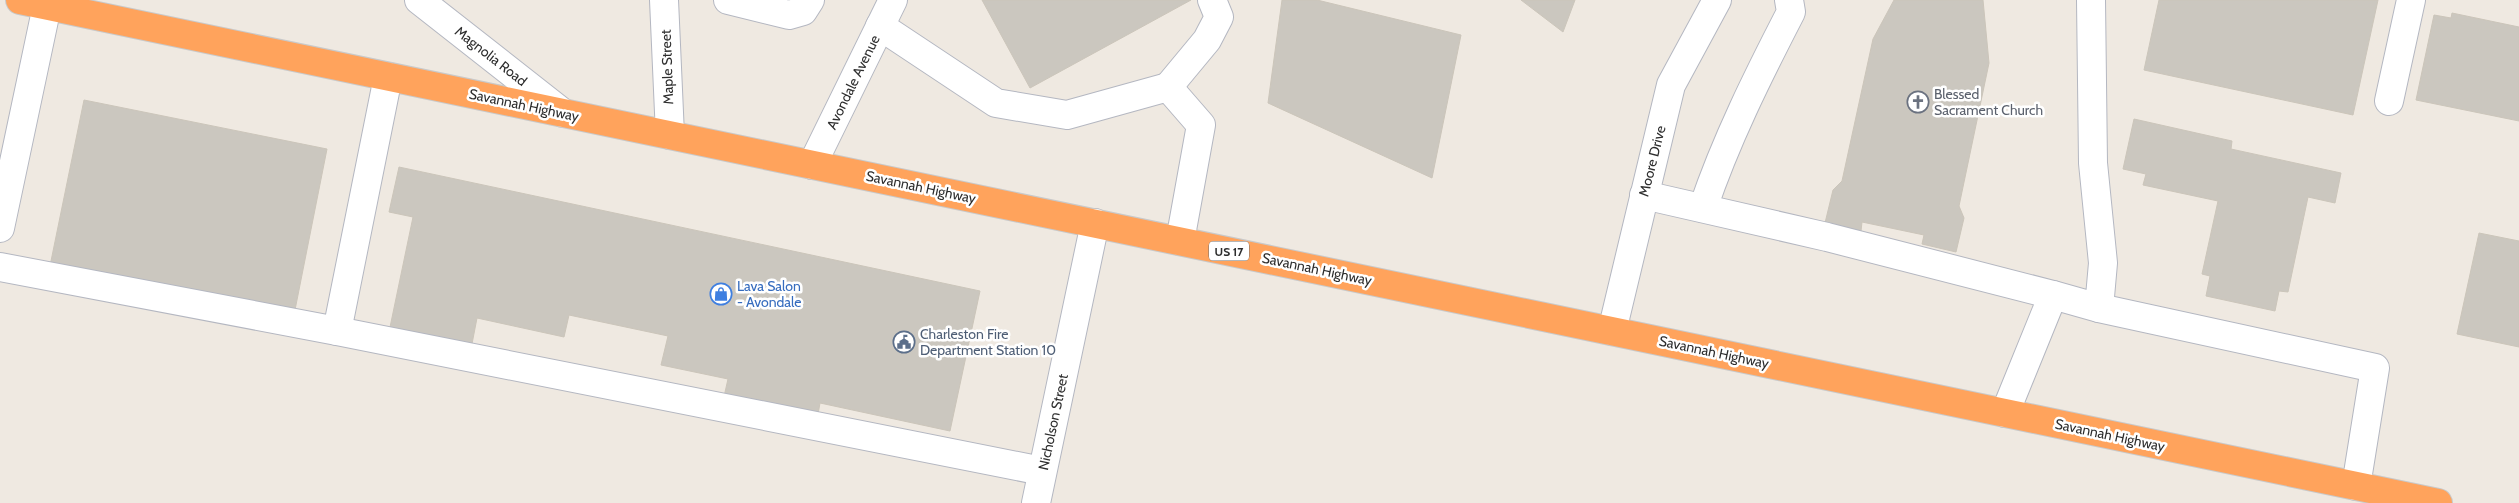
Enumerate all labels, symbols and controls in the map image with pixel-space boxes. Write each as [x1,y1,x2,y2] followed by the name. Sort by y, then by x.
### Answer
[451,22,531,90] street label: Magnolia Road
[657,29,677,105] street label: Maple Street
[822,32,884,132] street label: Avondale Avenue
[467,85,581,125] street label: Savannah Highway
[1934,85,2043,119] place label: Blessed Sacrament Church
[1906,90,1930,114] church icon: Blessed Sacrament Church
[1634,124,1670,198] street label: Moore Drive
[864,167,978,207] street label: Savannah Highway
[1209,242,1249,260] road number: US 17
[1260,249,1374,289] street label: Savannah Highway
[737,277,801,311] place label: Lava Salon - Avondale
[709,282,733,306] shop icon: Lava Salon - Avondale
[920,325,1056,359] place label: Charleston Fire Department Station 10
[892,330,916,354] public building icon: Charleston Fire Department Station 10
[1657,332,1771,372] street label: Savannah Highway
[1034,372,1072,472] street label: Nicholson Street
[2053,415,2167,455] street label: Savannah Highway

